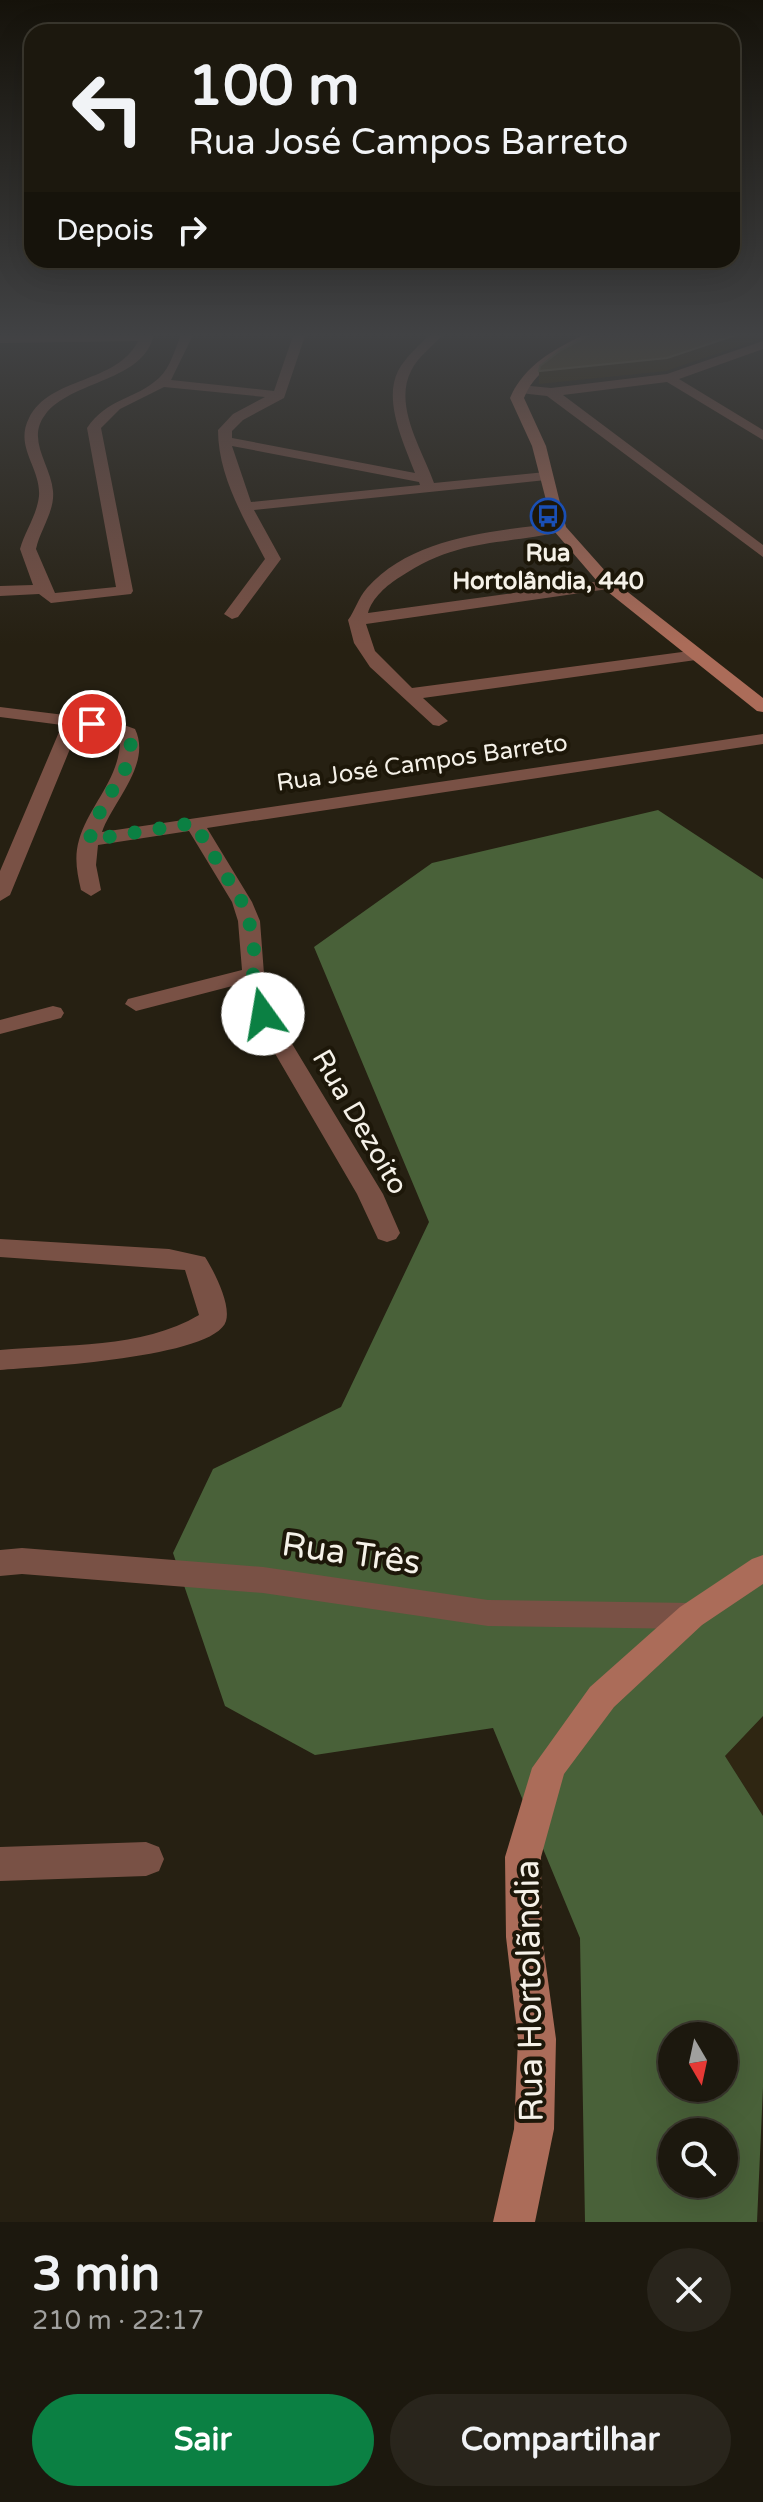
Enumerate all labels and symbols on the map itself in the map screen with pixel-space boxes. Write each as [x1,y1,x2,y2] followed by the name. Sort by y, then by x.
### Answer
[529,497,567,535] bus stop icon: Rua Hortolândia, 440
[452,539,644,596] place label: Rua Hortolândia, 440
[58,690,126,758] pin
[275,728,569,798] street label: Rua José Campos Barreto
[221,972,305,1056] position arrow
[305,1043,415,1201] street label: Rua Dezoito
[279,1524,423,1584] street label: Rua Três
[507,1859,553,2123] street label: Rua Hortolãndia
[658,2022,738,2102] north arrow

